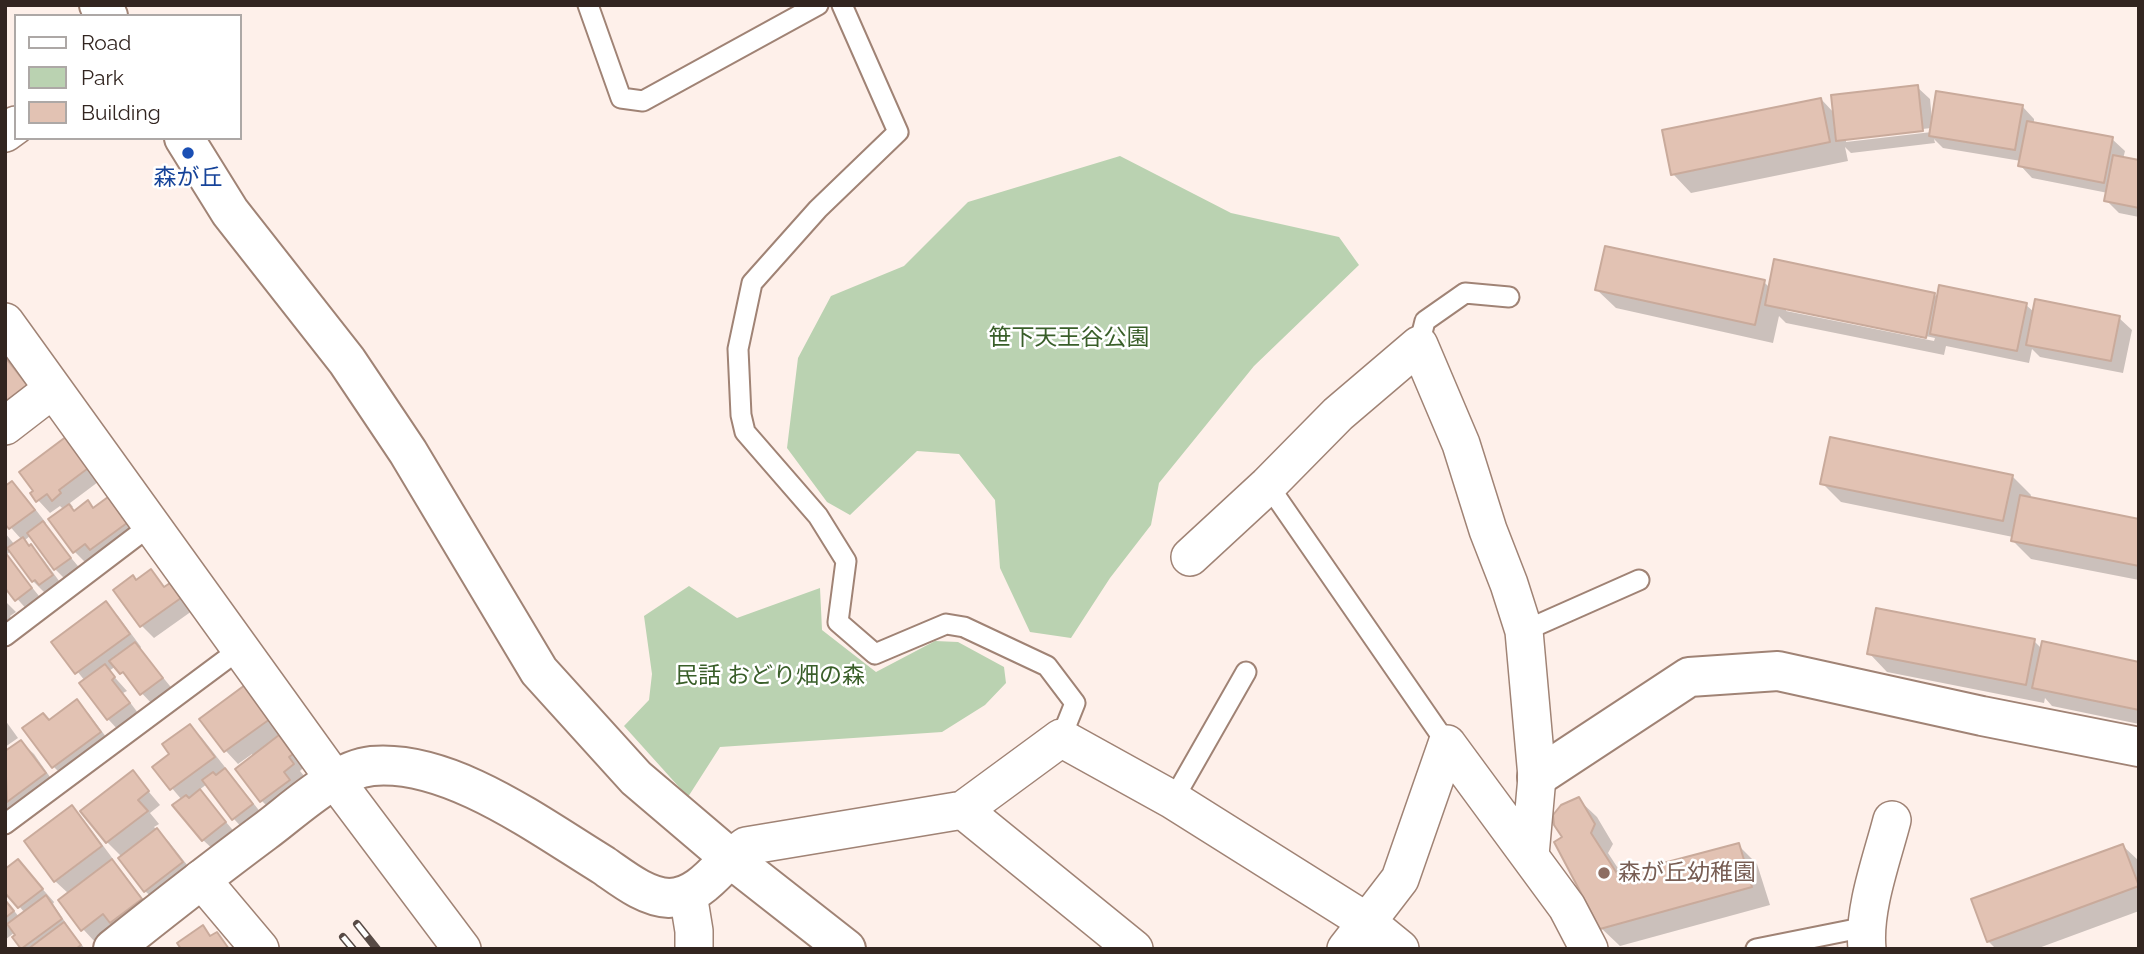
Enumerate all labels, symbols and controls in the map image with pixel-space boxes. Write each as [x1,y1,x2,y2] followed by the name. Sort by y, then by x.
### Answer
[14,14,242,140] legend
[81,30,131,55] text: Road
[81,65,124,90] text: Park
[81,100,161,125] text: Building
[180,145,196,161] marker: 森が丘
[154,164,222,192] place label: 森が丘
[989,324,1149,352] park label: 笹下天王谷公園
[675,662,865,690] park label: 民話 おどり畑の森
[1618,859,1756,887] place label: 森が丘幼稚園
[1596,865,1612,881] marker: 森が丘幼稚園

